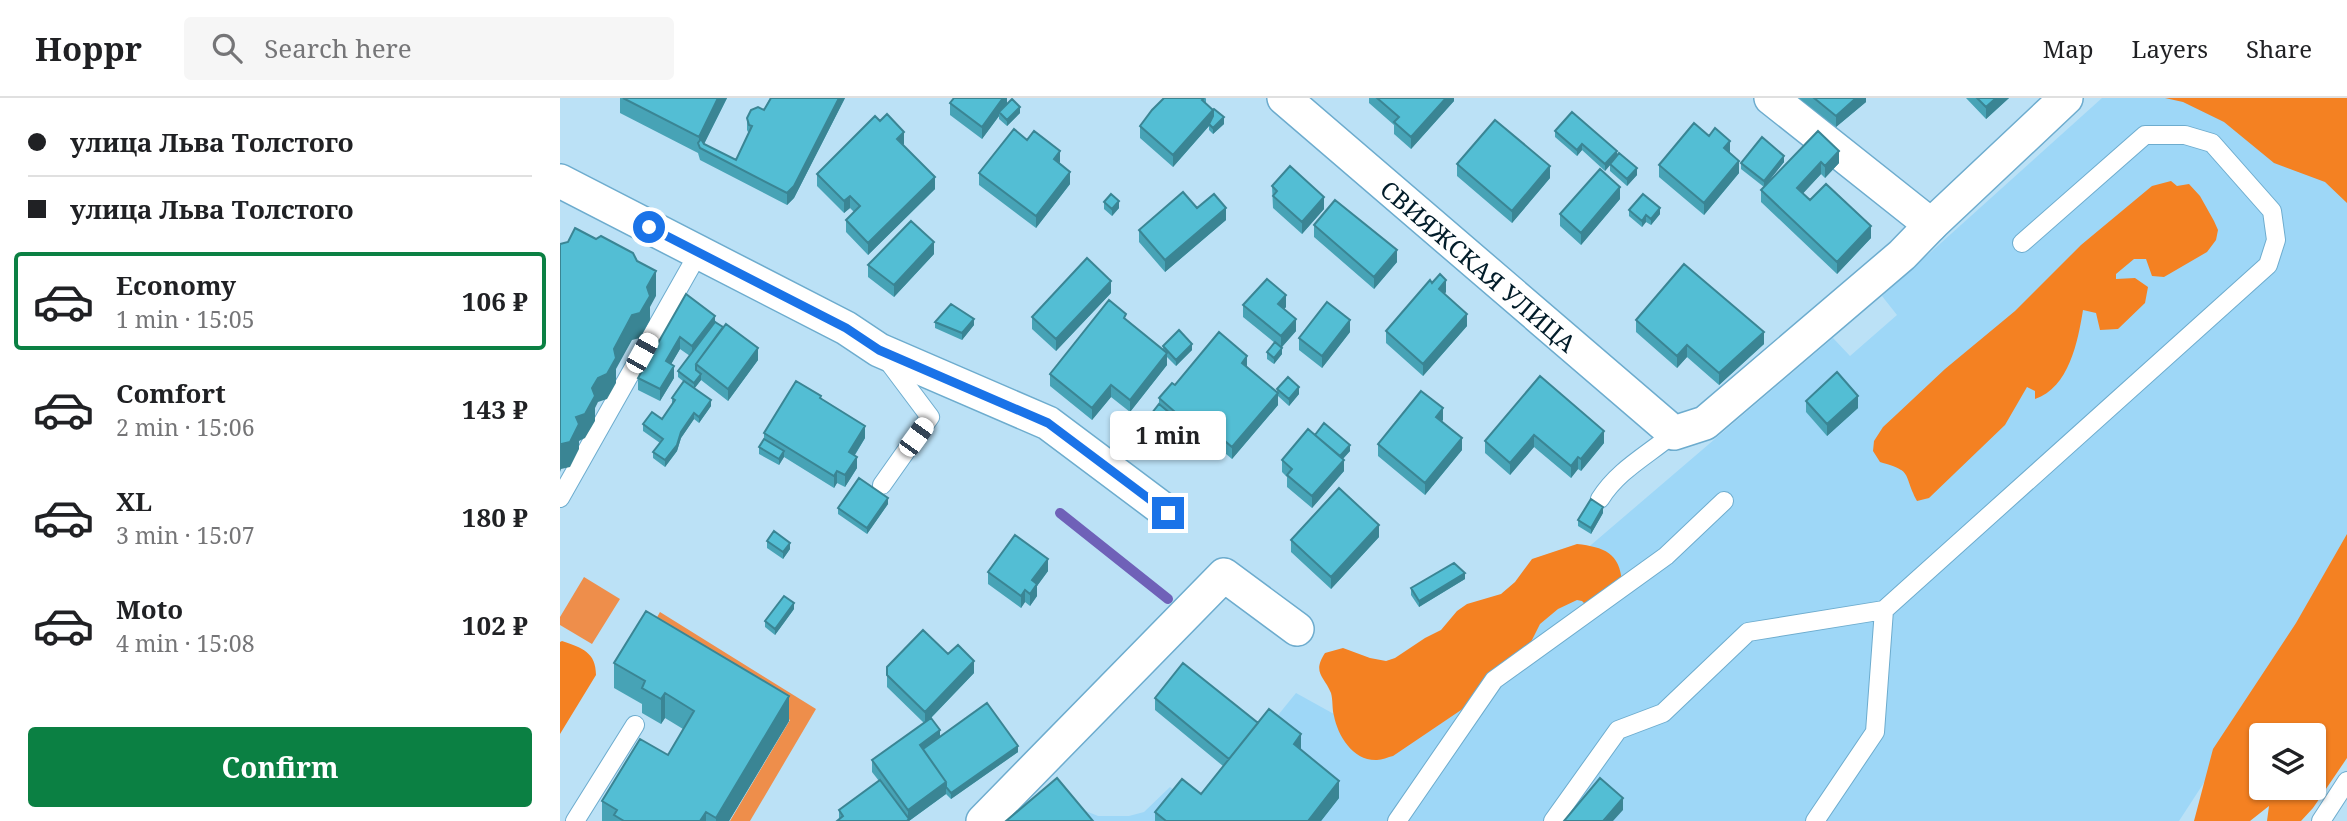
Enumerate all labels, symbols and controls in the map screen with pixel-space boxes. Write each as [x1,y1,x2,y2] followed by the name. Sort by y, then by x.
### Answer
[184,17,674,80] search box
[35,26,142,71] text: Hoppr
[208,29,246,67] icon: search
[264,30,412,66] text: Search here
[2043,32,2094,65] text: Map
[2132,32,2208,65] text: Layers
[2246,32,2312,65] text: Share
[70,124,354,160] text: улица Льва Толстого
[1374,172,1584,359] street label: СВИЯЖСКАЯ УЛИЦА
[70,191,354,227] text: улица Льва Толстого
[633,211,665,243] route start
[116,267,236,303] text: Economy
[32,270,95,333] icon: car
[462,283,528,319] text: 106 ₽
[116,303,254,335] text: 1 min · 15:05
[623,330,662,376] car
[116,375,226,411] text: Comfort
[32,378,95,441] icon: car
[462,391,528,427] text: 143 ₽
[116,411,254,443] text: 2 min · 15:06
[1110,412,1226,460] callout: 1 min
[896,414,937,460] car
[1135,419,1201,451] text: 1 min
[116,483,152,519] text: XL
[32,486,95,549] icon: car
[1152,497,1184,529] route end
[462,499,528,535] text: 180 ₽
[116,519,254,551] text: 3 min · 15:07
[116,591,183,627] text: Moto
[32,594,95,657] icon: car
[462,607,528,643] text: 102 ₽
[116,627,254,659] text: 4 min · 15:08
[2249,723,2326,800] map controls
[2249,723,2326,800] button: layers
[28,727,532,807] button: Confirm

